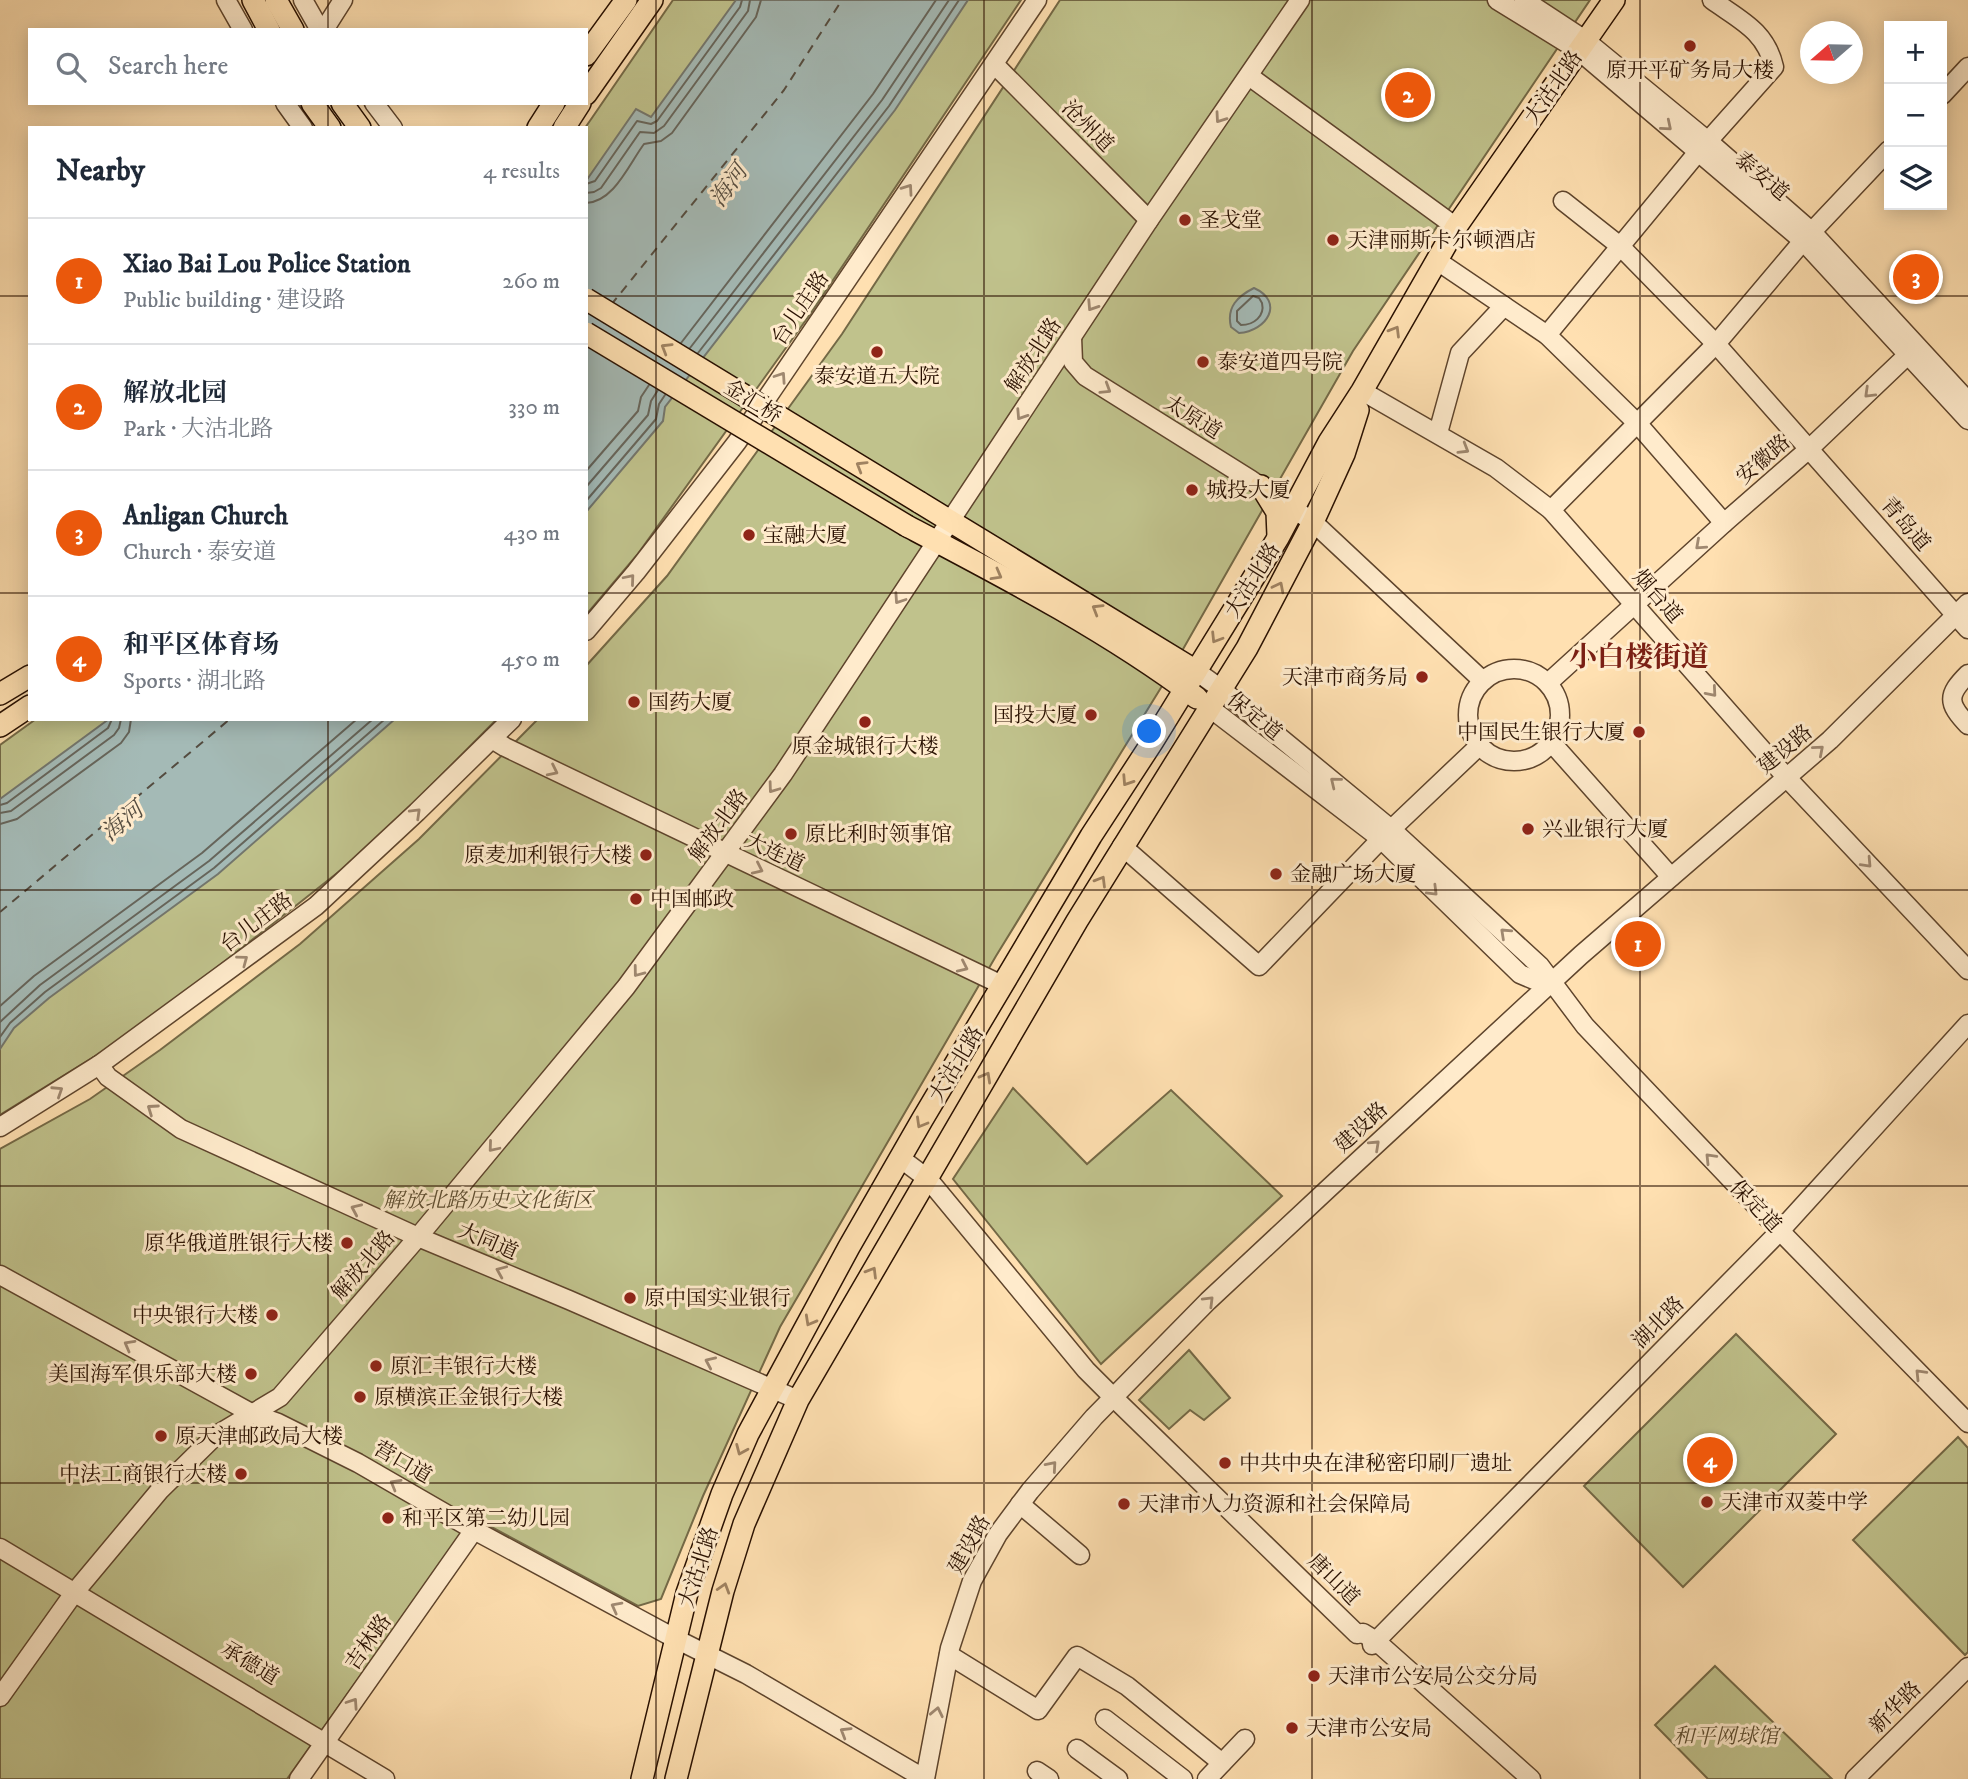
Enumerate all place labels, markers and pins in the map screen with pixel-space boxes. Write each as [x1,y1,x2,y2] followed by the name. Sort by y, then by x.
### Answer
[1682,38,1698,54] marker: 原开平矿务局大楼
[1606,58,1774,84] place label: 原开平矿务局大楼
[1385,69,1431,121] pin: 2
[1199,208,1262,234] place label: 圣戈堂
[1177,212,1193,228] marker: 圣戈堂
[1347,228,1536,254] place label: 天津丽斯卡尔顿酒店
[1325,232,1341,248] marker: 天津丽斯卡尔顿酒店
[1893,251,1939,303] pin: 3
[869,344,885,360] marker: 泰安道五大院
[1217,350,1343,376] place label: 泰安道四号院
[1195,354,1211,370] marker: 泰安道四号院
[814,364,940,390] place label: 泰安道五大院
[1206,478,1290,504] place label: 城投大厦
[1184,482,1200,498] marker: 城投大厦
[763,523,847,549] place label: 宝融大厦
[741,527,757,543] marker: 宝融大厦
[1282,665,1408,691] place label: 天津市商务局
[1414,669,1430,685] marker: 天津市商务局
[648,690,732,716] place label: 国药大厦
[626,694,642,710] marker: 国药大厦
[993,703,1077,729] place label: 国投大厦
[1083,707,1099,723] marker: 国投大厦
[857,714,873,730] marker: 原金城银行大楼
[1457,720,1625,746] place label: 中国民生银行大厦
[1631,724,1647,740] marker: 中国民生银行大厦
[792,734,939,760] place label: 原金城银行大楼
[1542,817,1668,843] place label: 兴业银行大厦
[1520,821,1536,837] marker: 兴业银行大厦
[805,822,952,848] place label: 原比利时领事馆
[783,826,799,842] marker: 原比利时领事馆
[464,843,632,869] place label: 原麦加利银行大楼
[638,847,654,863] marker: 原麦加利银行大楼
[1290,862,1416,888] place label: 金融广场大厦
[1268,866,1284,882] marker: 金融广场大厦
[650,887,734,913] place label: 中国邮政
[628,891,644,907] marker: 中国邮政
[1615,918,1661,970] pin: 1
[144,1231,333,1257] place label: 原华俄道胜银行大楼
[339,1235,355,1251] marker: 原华俄道胜银行大楼
[644,1286,791,1312] place label: 原中国实业银行
[622,1290,638,1306] marker: 原中国实业银行
[132,1303,258,1329] place label: 中央银行大楼
[264,1307,280,1323] marker: 中央银行大楼
[390,1354,537,1380] place label: 原汇丰银行大楼
[368,1358,384,1374] marker: 原汇丰银行大楼
[48,1362,237,1388] place label: 美国海军俱乐部大楼
[243,1366,259,1382] marker: 美国海军俱乐部大楼
[374,1385,563,1411] place label: 原横滨正金银行大楼
[352,1389,368,1405] marker: 原横滨正金银行大楼
[175,1424,343,1450] place label: 原天津邮政局大楼
[153,1428,169,1444] marker: 原天津邮政局大楼
[1687,1434,1733,1486] pin: 4
[1239,1451,1512,1477] place label: 中共中央在津秘密印刷厂遗址
[1217,1455,1233,1471] marker: 中共中央在津秘密印刷厂遗址
[59,1462,227,1488] place label: 中法工商银行大楼
[233,1466,249,1482] marker: 中法工商银行大楼
[1721,1490,1868,1516] place label: 天津市双菱中学
[1138,1492,1411,1518] place label: 天津市人力资源和社会保障局
[1699,1494,1715,1510] marker: 天津市双菱中学
[1116,1496,1132,1512] marker: 天津市人力资源和社会保障局
[402,1506,570,1532] place label: 和平区第二幼儿园
[380,1510,396,1526] marker: 和平区第二幼儿园
[1328,1664,1538,1690] place label: 天津市公安局公交分局
[1306,1668,1322,1684] marker: 天津市公安局公交分局
[1306,1716,1432,1742] place label: 天津市公安局
[1284,1720,1300,1736] marker: 天津市公安局

